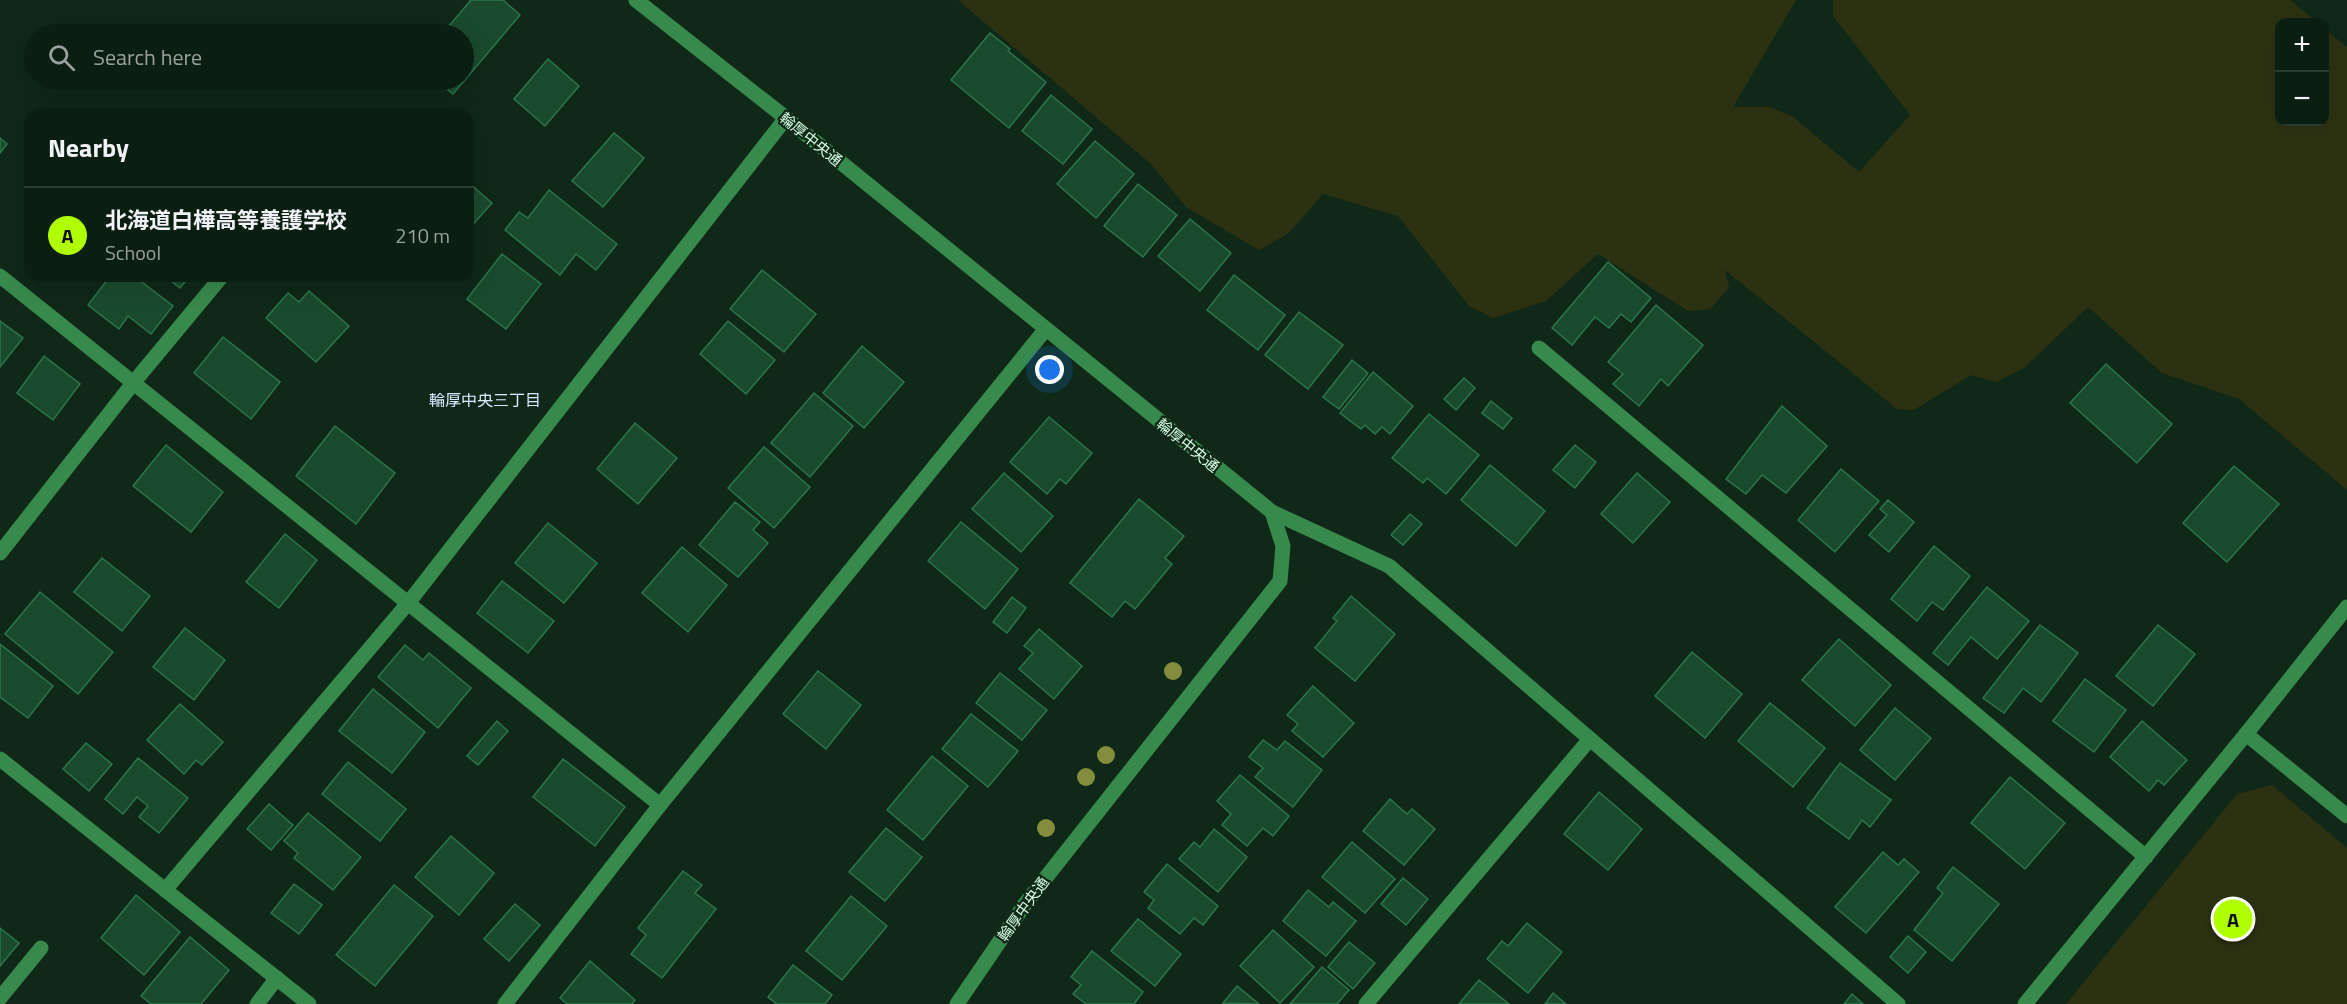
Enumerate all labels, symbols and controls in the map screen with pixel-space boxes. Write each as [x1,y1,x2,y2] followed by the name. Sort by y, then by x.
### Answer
[2275,18,2329,126] map controls
[2275,18,2329,72] button: +
[24,24,474,90] search box
[93,40,202,74] text: Search here
[45,41,78,74] icon: search
[2275,72,2329,126] button: −
[775,106,847,172] street label: 輪厚中央通
[48,128,129,167] text: Nearby
[105,203,347,237] text: 北海道白樺高等養護学校
[61,220,74,251] text: A
[395,220,450,251] text: 210 m
[105,237,161,268] text: School
[1035,355,1064,384] your location
[429,388,541,412] district label: 輪厚中央三丁目
[1152,412,1224,478] street label: 輪厚中央通
[992,872,1054,946] street label: 輪厚中央通
[2214,896,2252,942] pin: A

